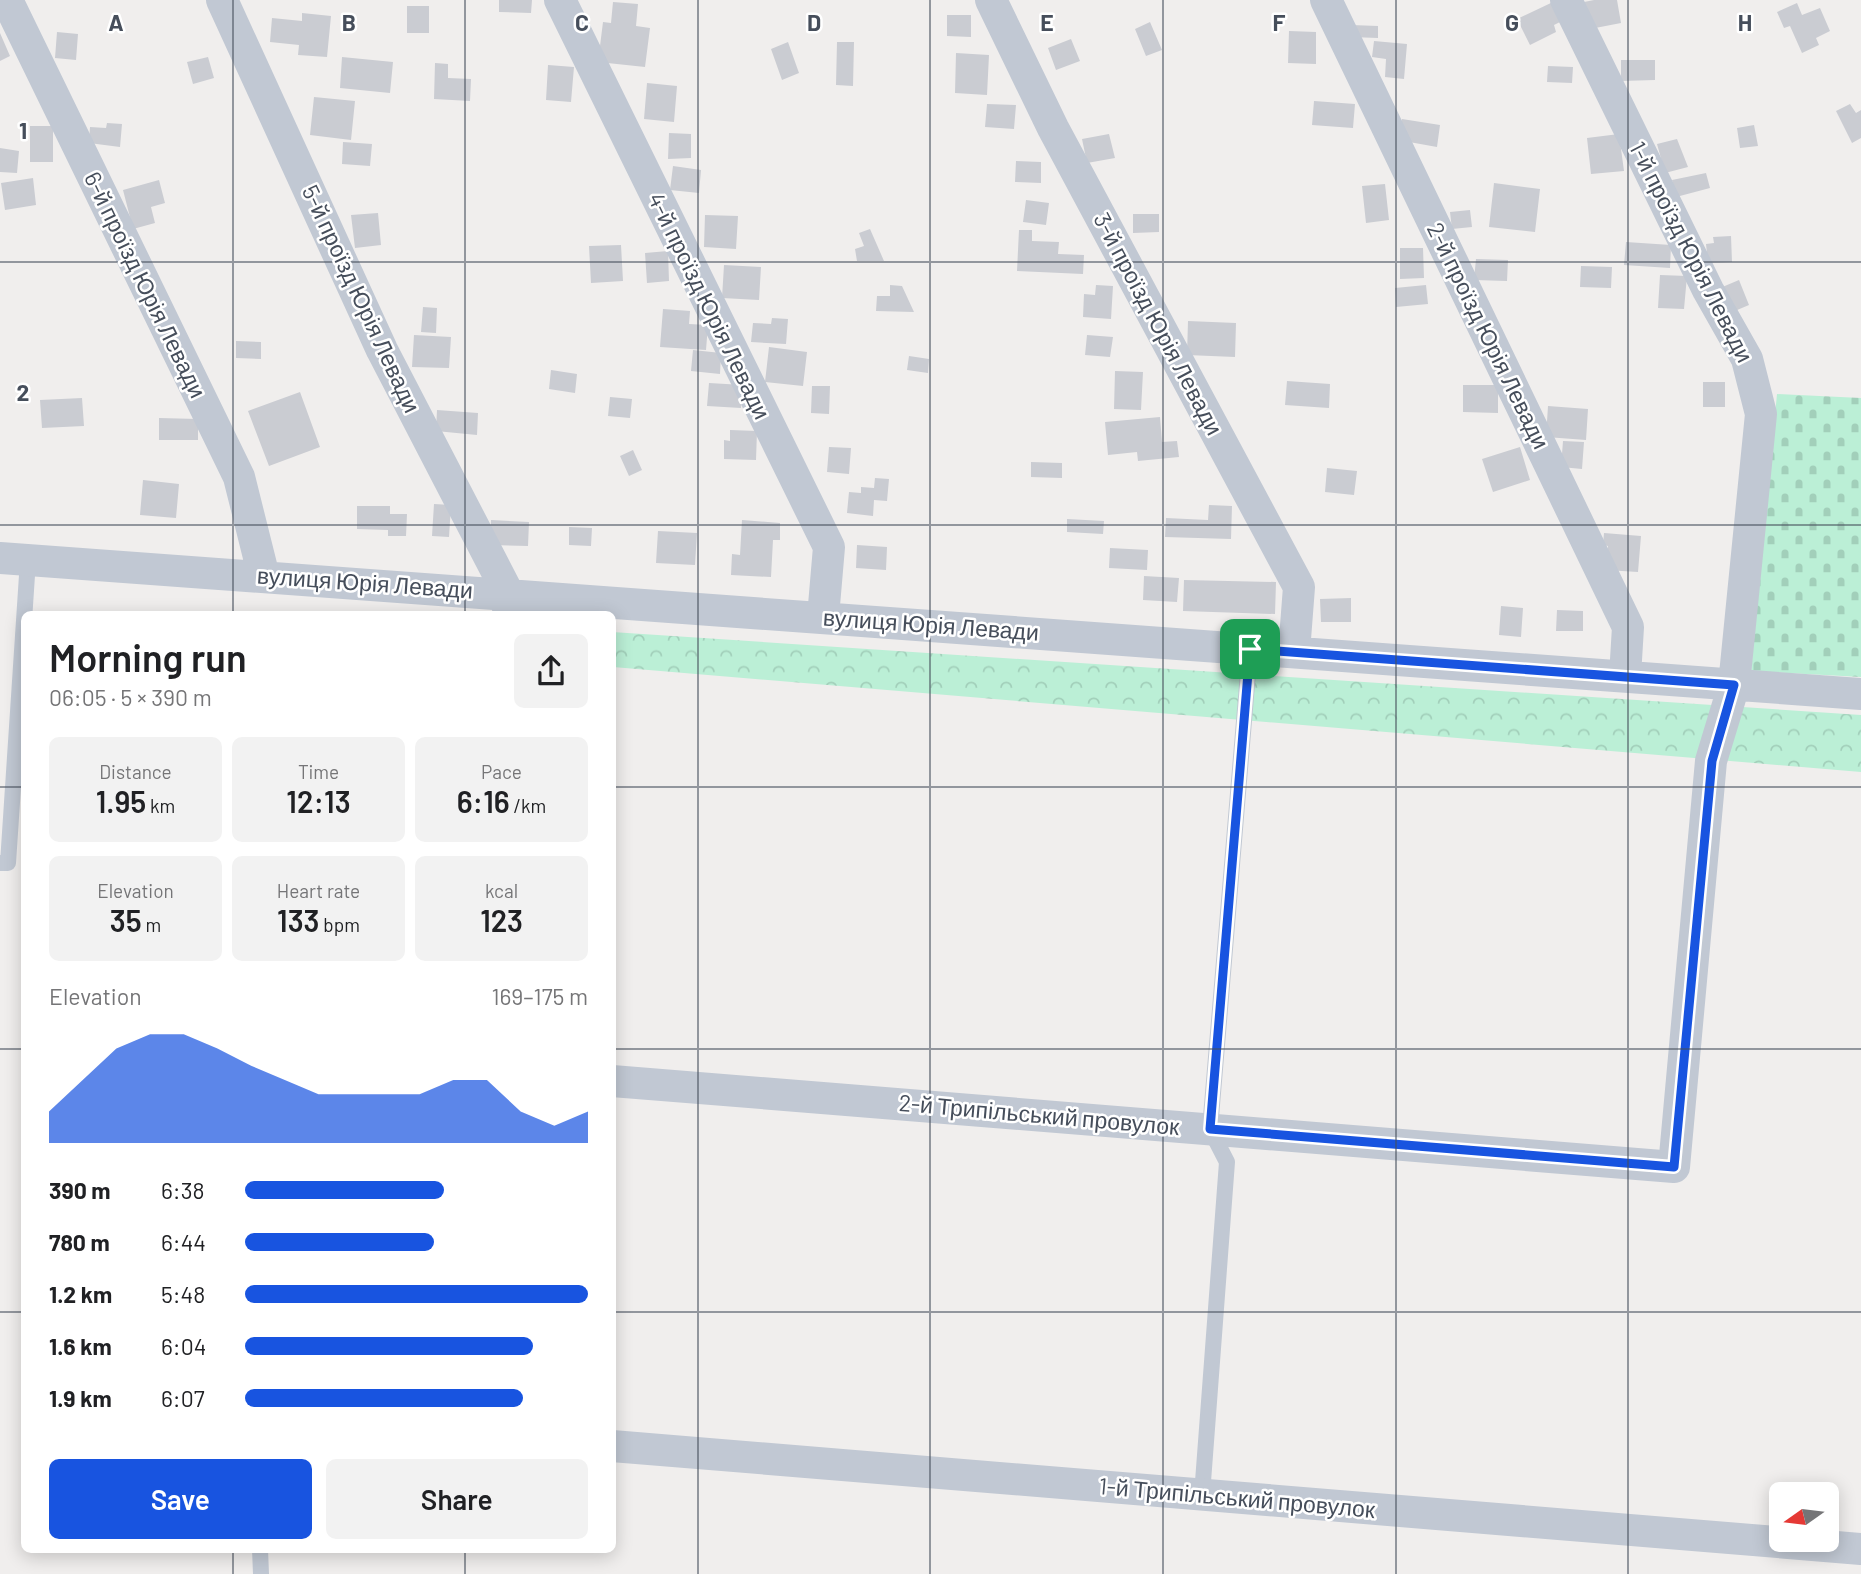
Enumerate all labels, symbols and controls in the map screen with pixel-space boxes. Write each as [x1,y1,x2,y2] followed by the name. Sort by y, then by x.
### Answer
[108,8,124,36] text: A
[342,8,356,36] text: B
[575,8,589,36] text: C
[807,8,821,36] text: D
[1040,8,1054,36] text: E
[1273,8,1286,36] text: F
[1505,8,1519,36] text: G
[1738,8,1752,36] text: H
[19,116,27,144] text: 1
[1624,136,1760,367] street label: 1-й проїзд Юрія Левади
[79,167,213,402] street label: 6-й проїзд Юрія Левади
[297,180,427,417] street label: 5-й проїзд Юрія Левади
[643,188,777,424] street label: 4-й проїзд Юрія Левади
[1088,207,1229,440] street label: 3-й проїзд Юрія Левади
[1422,218,1556,453] street label: 2-й проїзд Юрія Левади
[17,378,29,406] text: 2
[256,560,474,604] street label: вулиця Юрія Левади
[822,602,1040,646] street label: вулиця Юрія Левади
[1220,619,1280,679] pin
[1231,630,1269,668] icon: arrive
[49,634,247,680] text: Morning run
[514,634,588,708] button: share
[49,683,212,711] text: 06:05 · 5 × 390 m
[99,760,172,783] text: Distance
[298,760,339,783] text: Time
[481,760,522,783] text: Pace
[96,783,146,819] text: 1.95
[286,783,351,819] text: 12:13
[457,783,510,819] text: 6:16
[146,794,175,817] text: km
[510,794,546,817] text: /km
[97,879,174,902] text: Elevation
[277,879,360,902] text: Heart rate
[485,879,518,902] text: kcal
[110,902,142,938] text: 35
[277,902,320,938] text: 133
[480,902,523,938] text: 123
[142,913,161,936] text: m
[320,913,360,936] text: bpm
[49,982,142,1010] text: Elevation
[491,982,588,1010] text: 169–175 m
[898,1088,1181,1140] street label: 2-й Трипільський провулок
[49,1176,111,1204] text: 390 m
[161,1176,204,1204] text: 6:38
[49,1228,110,1256] text: 780 m
[161,1228,206,1256] text: 6:44
[49,1280,112,1308] text: 1.2 km
[161,1280,205,1308] text: 5:48
[49,1332,112,1360] text: 1.6 km
[161,1332,206,1360] text: 6:04
[49,1384,112,1412] text: 1.9 km
[161,1384,205,1412] text: 6:07
[49,1459,312,1539] button: Save
[326,1459,588,1539] button: Share
[1098,1471,1377,1523] street label: 1-й Трипільський провулок
[1769,1482,1839,1552] north arrow
[1769,1482,1839,1552] map controls

